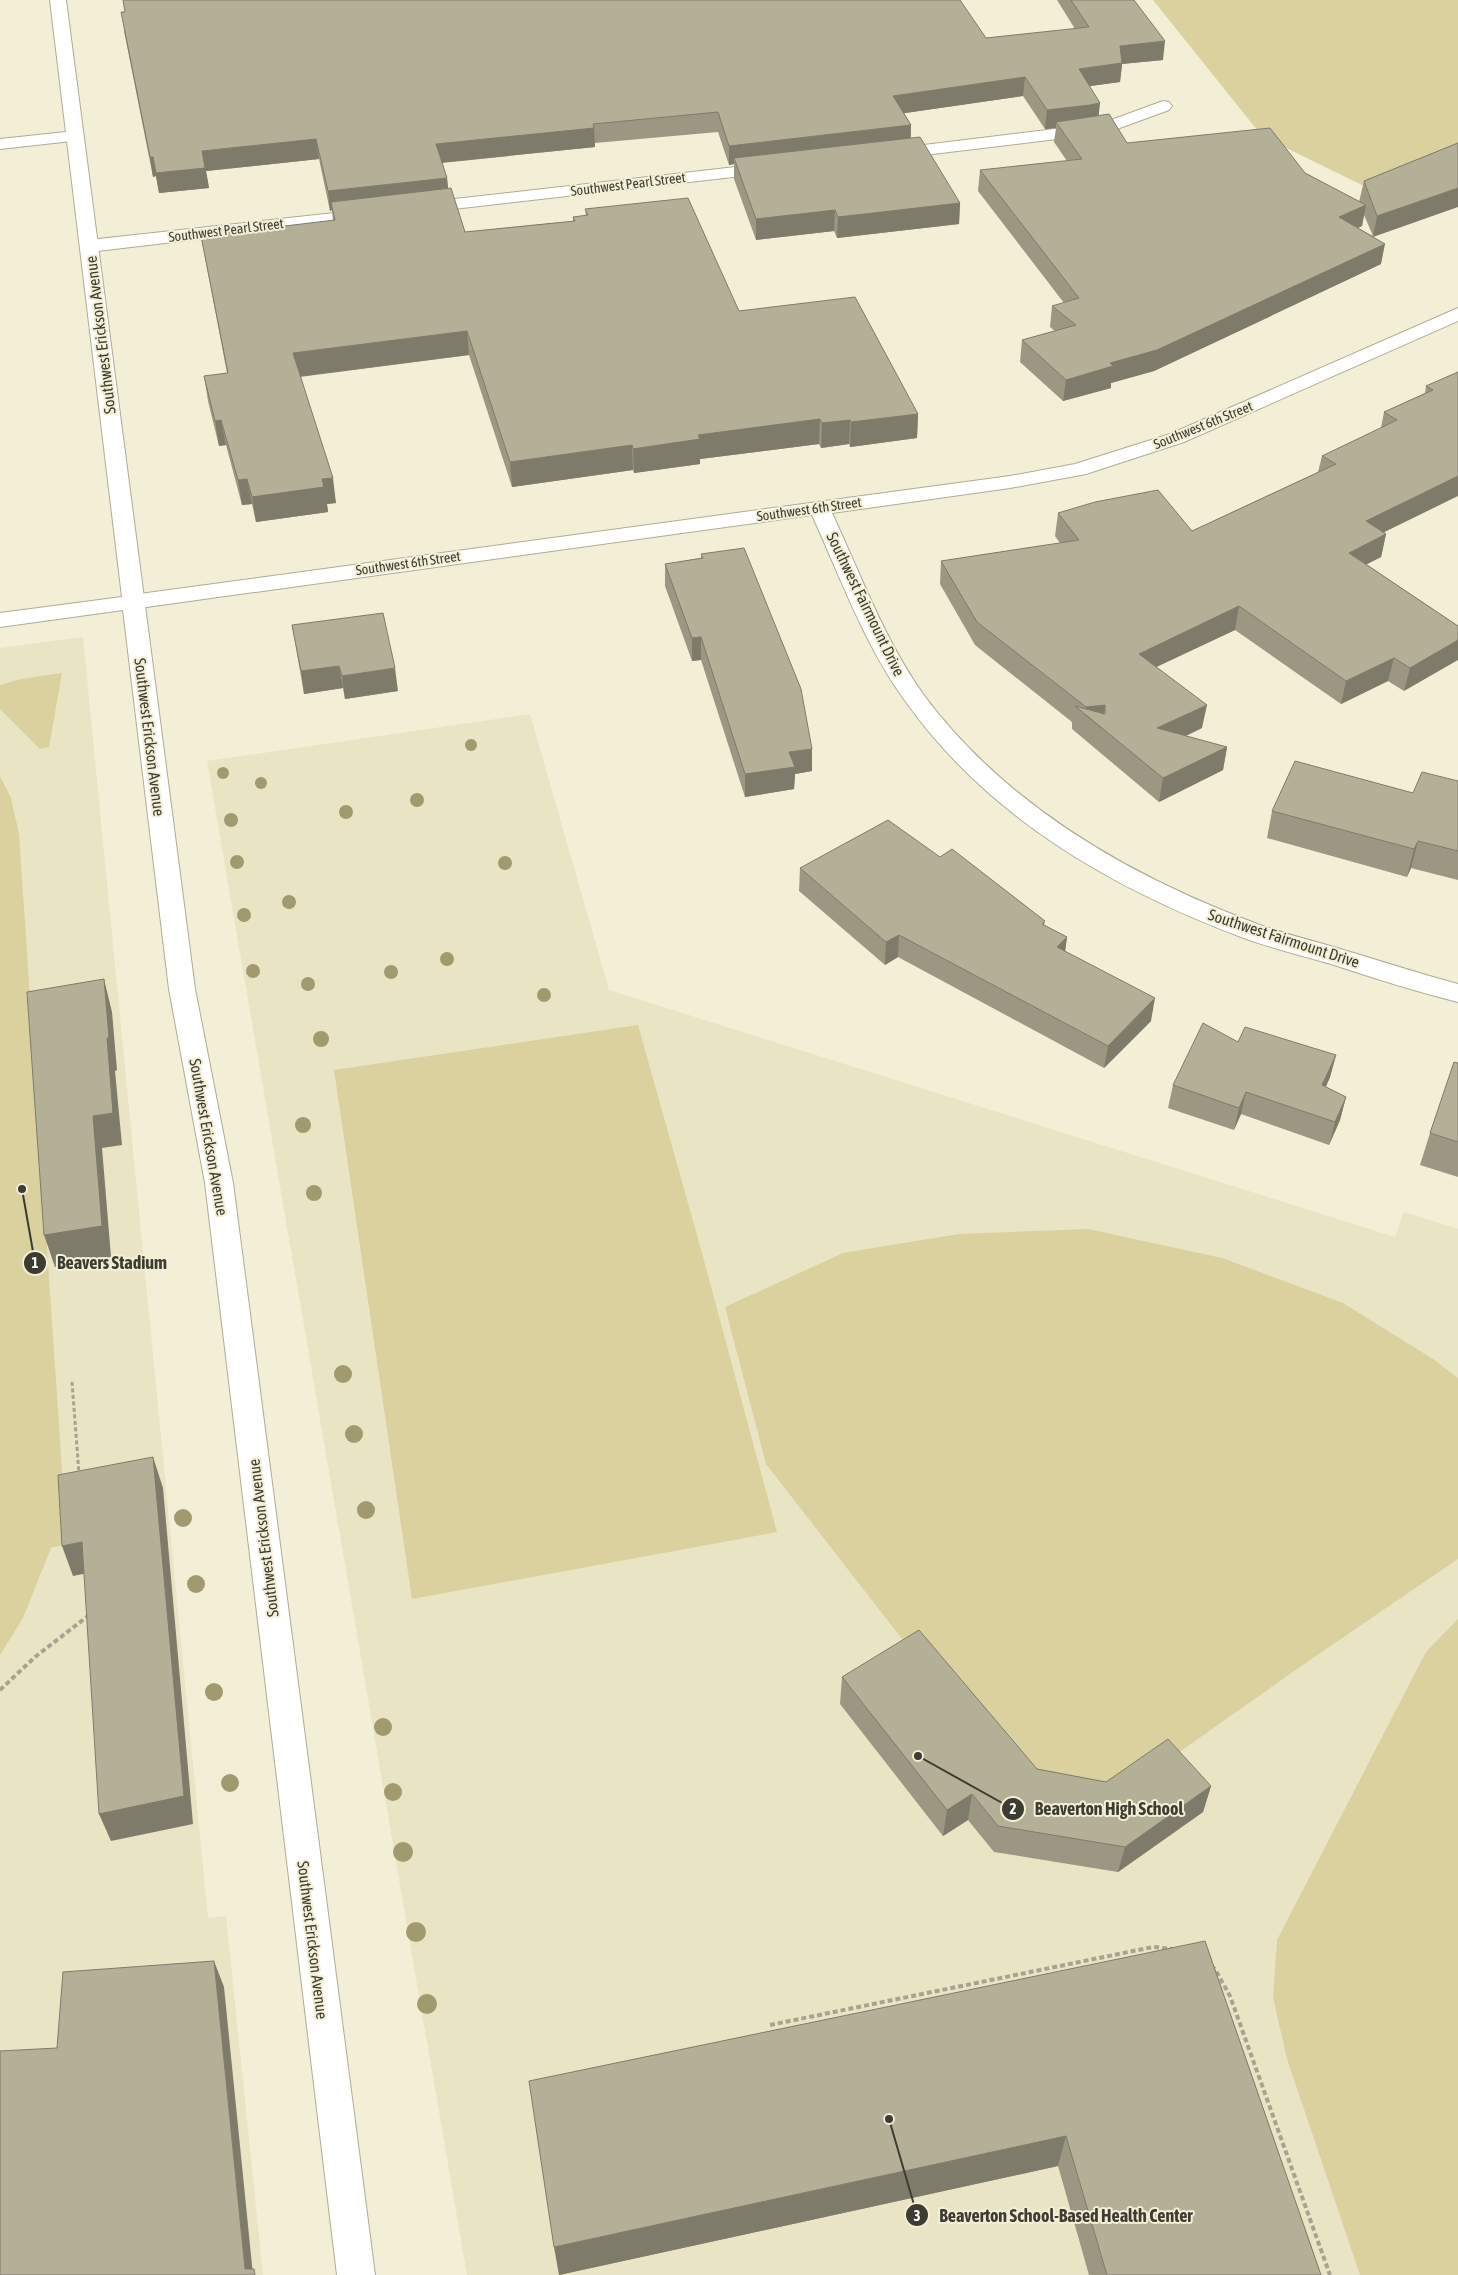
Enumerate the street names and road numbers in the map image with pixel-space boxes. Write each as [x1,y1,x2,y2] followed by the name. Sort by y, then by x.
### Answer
[570,169,686,199] street label: Southwest Pearl Street
[168,215,284,245] street label: Southwest Pearl Street
[81,255,119,415] street label: Southwest Erickson Avenue
[1151,398,1255,452] street label: Southwest 6th Street
[756,494,862,524] street label: Southwest 6th Street
[823,529,909,679] street label: Southwest Fairmount Drive
[355,548,461,578] street label: Southwest 6th Street
[131,657,169,817] street label: Southwest Erickson Avenue
[1206,905,1362,971] street label: Southwest Fairmount Drive
[186,1057,232,1217] street label: Southwest Erickson Avenue
[244,1458,282,1618] street label: Southwest Erickson Avenue
[294,1860,332,2020] street label: Southwest Erickson Avenue

